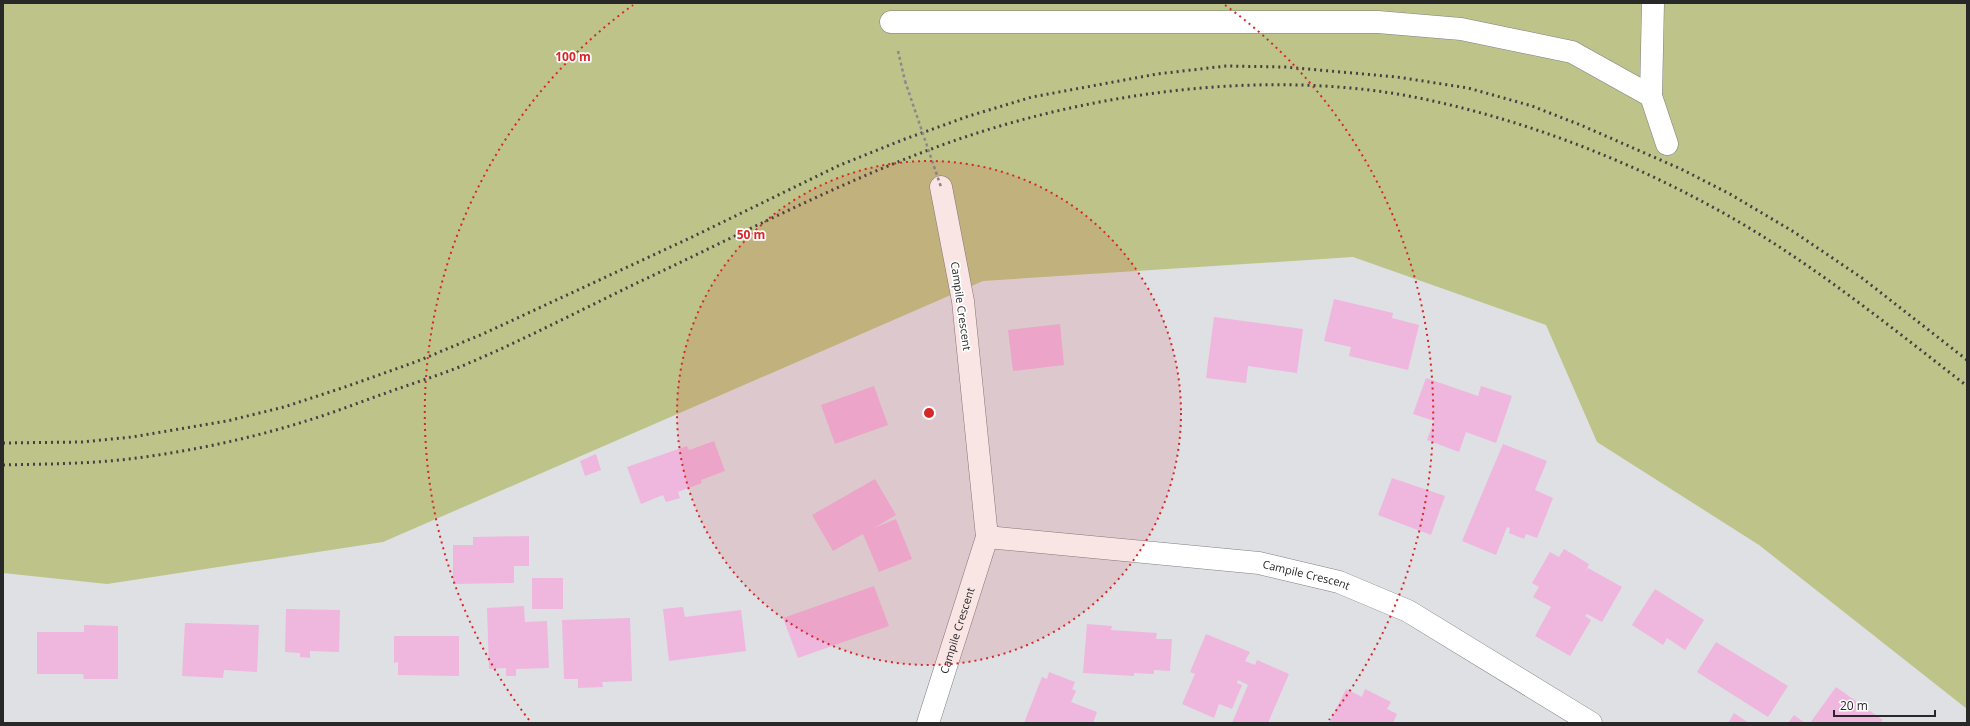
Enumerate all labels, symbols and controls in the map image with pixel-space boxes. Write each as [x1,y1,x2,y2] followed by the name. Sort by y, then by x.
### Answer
[555,48,591,65] text: 100 m
[737,226,765,243] text: 50 m
[948,261,975,351] street label: Campile Crescent
[922,406,936,420] centre of rings
[1261,556,1353,593] street label: Campile Crescent
[936,585,978,675] street label: Campile Crescent
[1834,692,1935,718] scale bar
[1840,697,1868,714] text: 20 m

